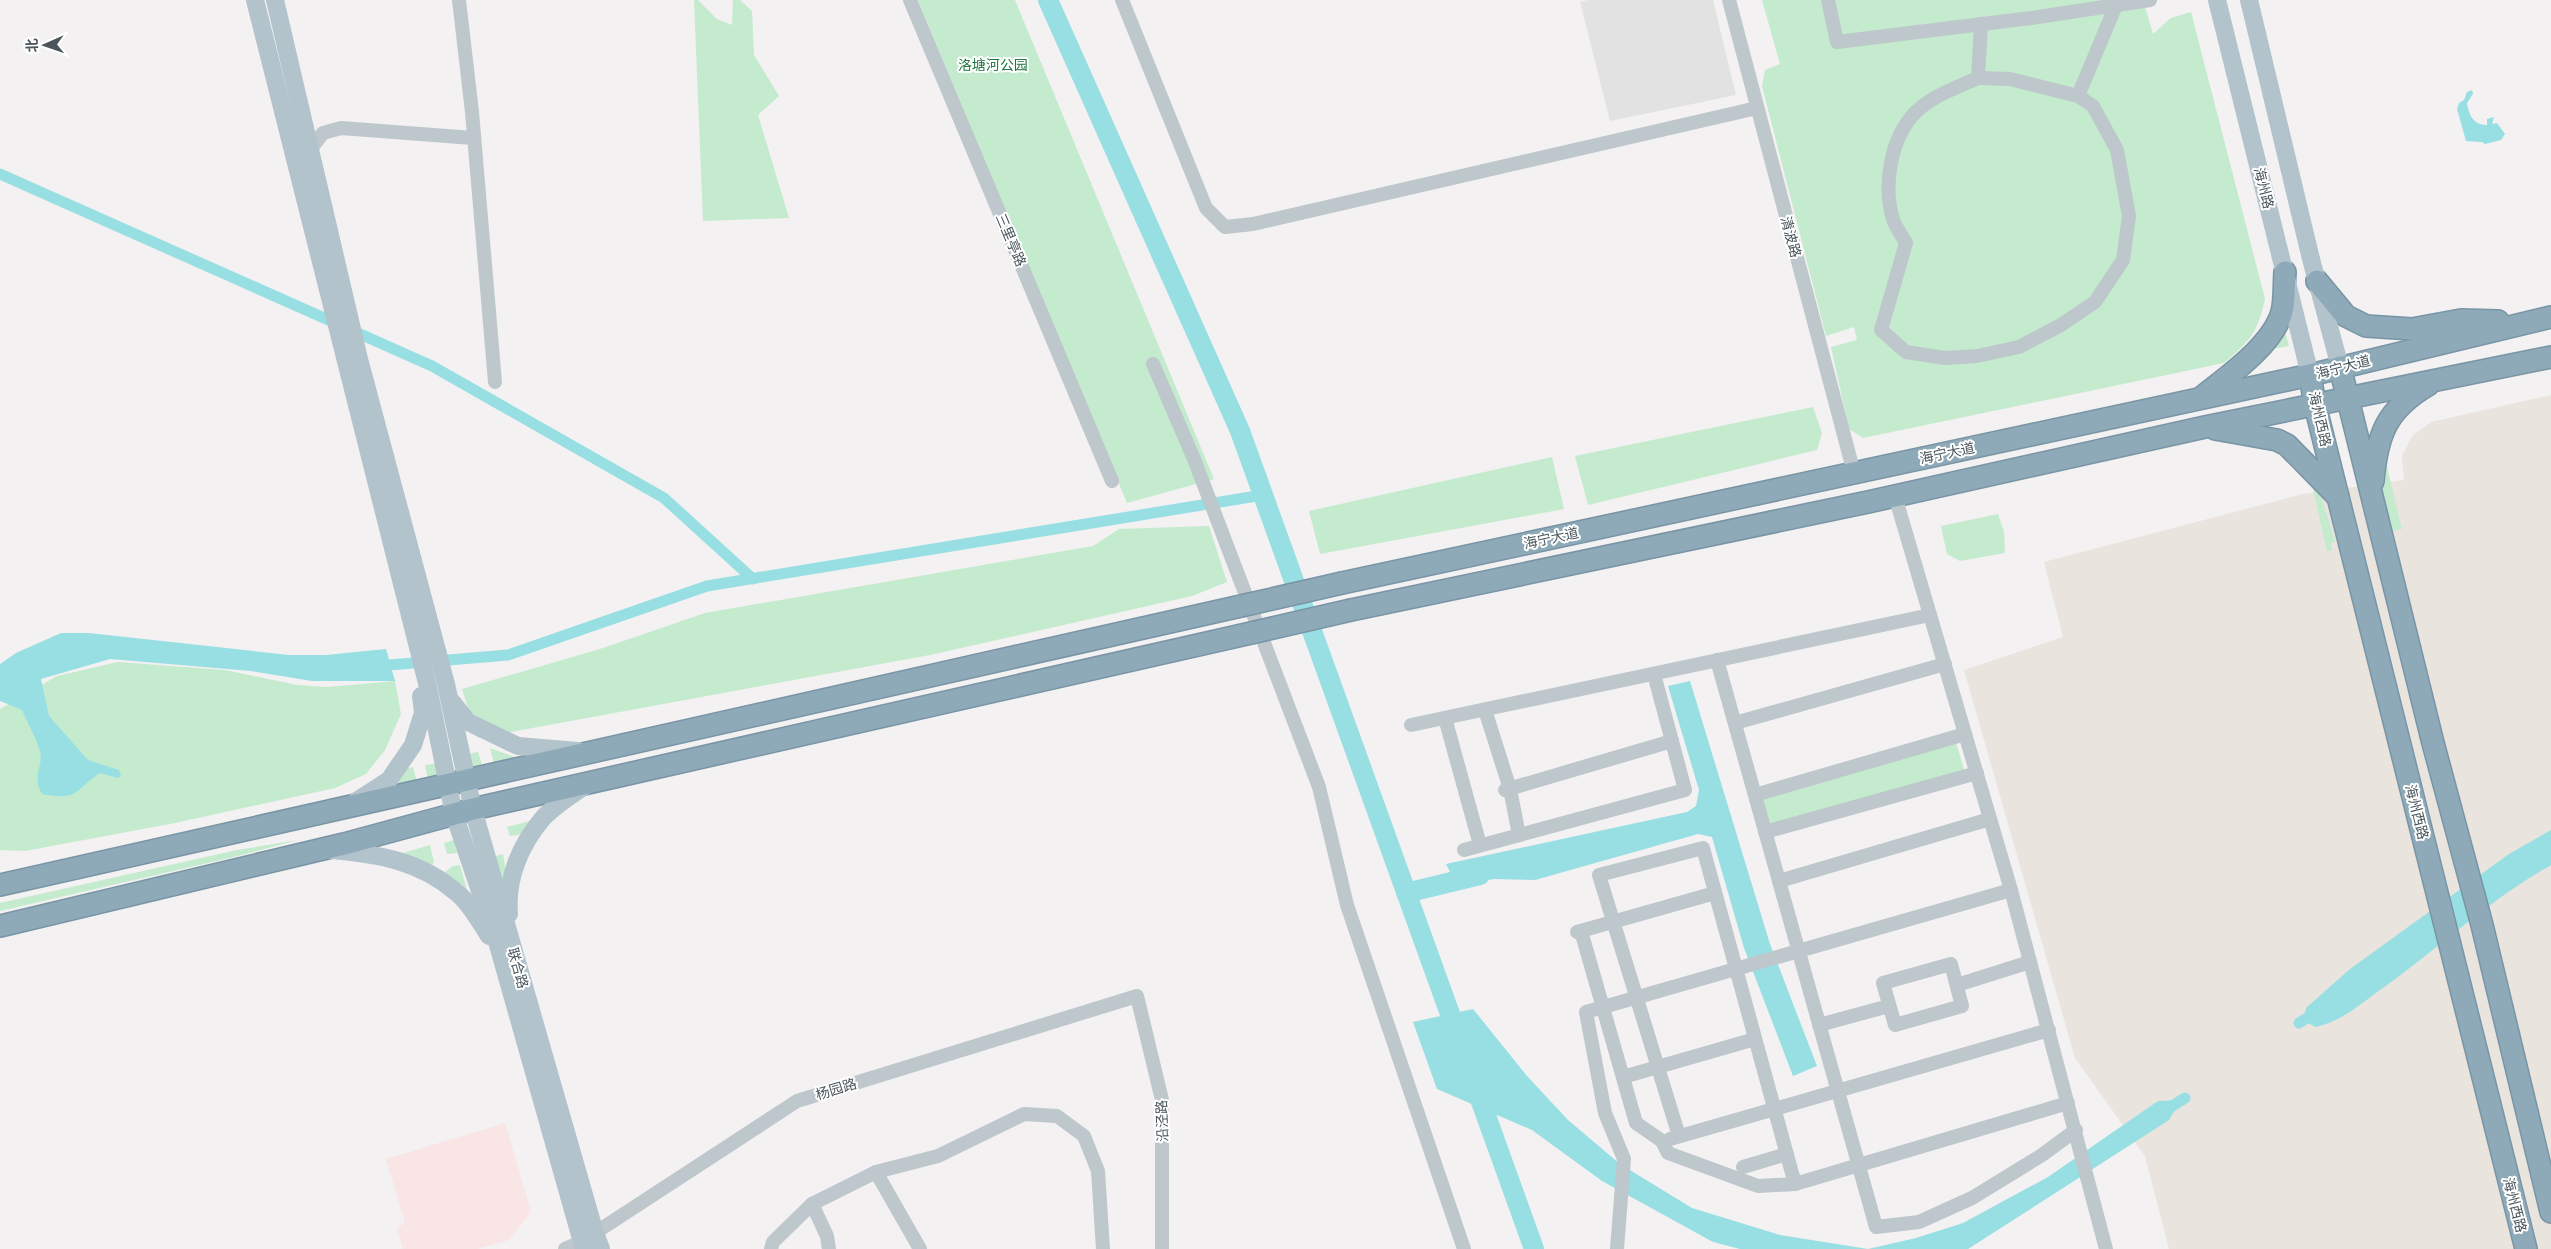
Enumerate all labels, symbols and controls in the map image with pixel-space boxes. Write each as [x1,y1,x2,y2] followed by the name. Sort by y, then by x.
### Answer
[20,20,70,70] north arrow
[24,38,40,53] text: 北
[958,57,1028,73] park label: 洛塘河公园
[2251,166,2277,210] street label: 海州路
[993,211,1029,269] street label: 三里亭路
[1778,215,1804,259] street label: 清波路
[2314,352,2372,382] street label: 海宁大道
[2306,390,2334,448] street label: 海州西路
[1918,439,1976,467] street label: 海宁大道
[1522,524,1580,552] street label: 海宁大道
[2402,783,2432,841] street label: 海州西路
[505,946,531,990] street label: 联合路
[814,1075,858,1103] street label: 杨园路
[1153,1100,1171,1142] street label: 沿泾路
[2500,1176,2530,1234] street label: 海州西路

